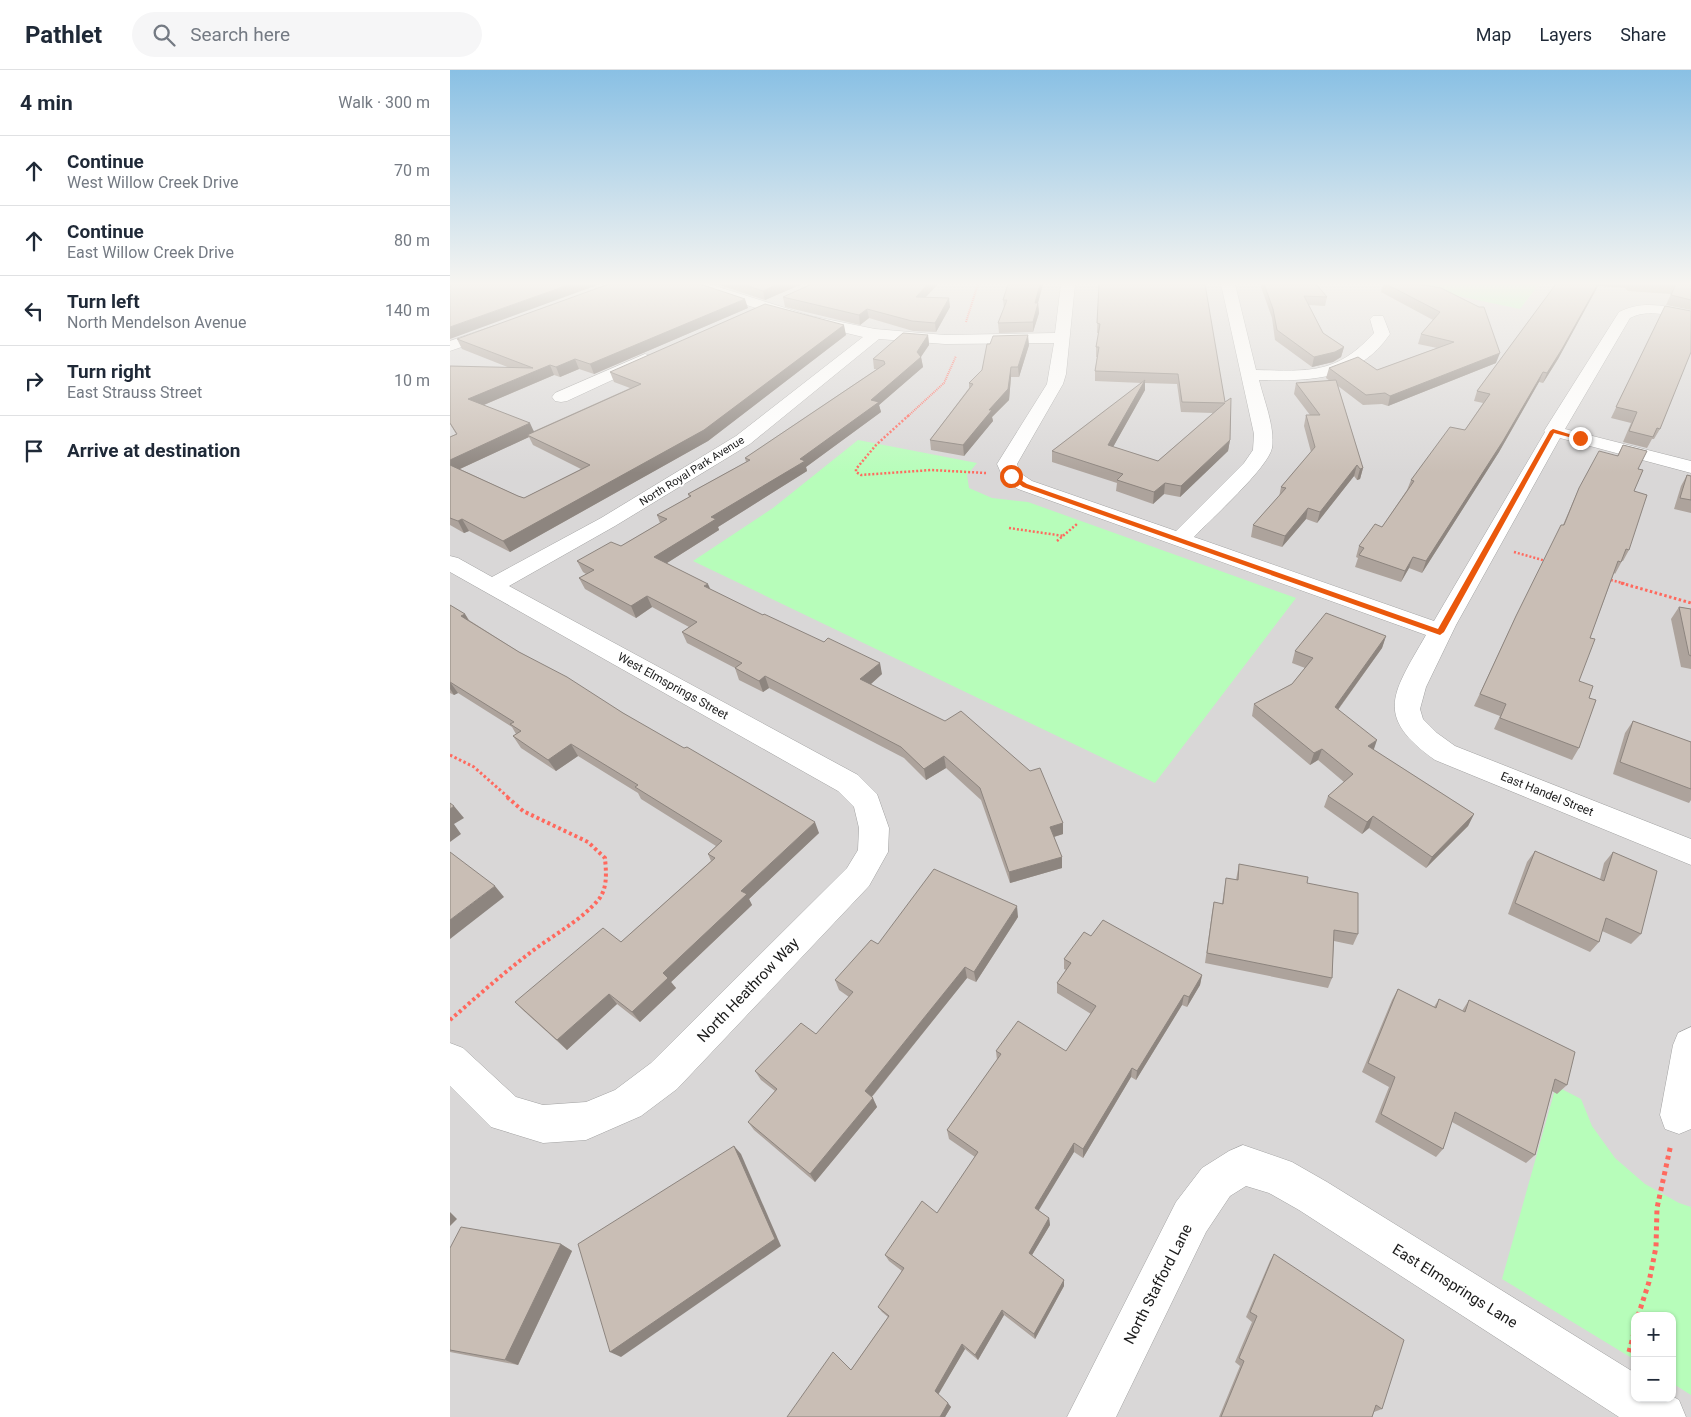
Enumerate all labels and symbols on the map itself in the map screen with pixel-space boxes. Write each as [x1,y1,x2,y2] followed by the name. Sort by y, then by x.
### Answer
[1569,427,1592,450] route end
[637,433,747,509] street label: North Royal Park Avenue
[1000,465,1023,488] route start
[615,650,731,722] street label: West Elmsprings Street
[1499,769,1596,819] street label: East Handel Street
[693,934,803,1046] street label: North Heathrow Way
[1120,1221,1196,1347] street label: North Stafford Lane
[1389,1240,1521,1332] street label: East Elmsprings Lane

